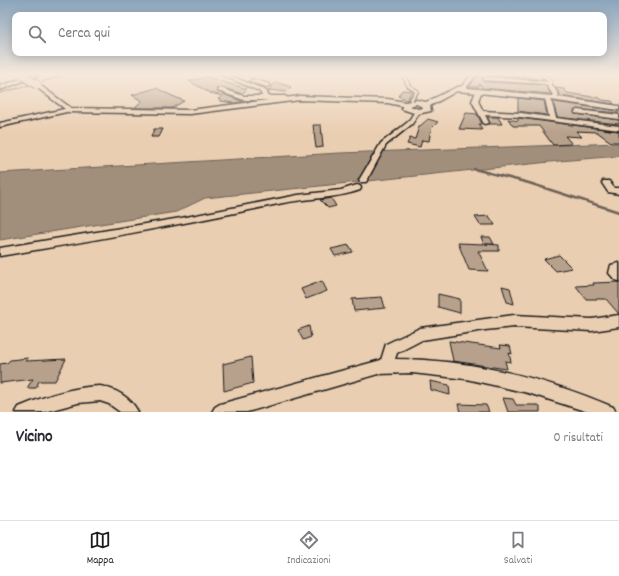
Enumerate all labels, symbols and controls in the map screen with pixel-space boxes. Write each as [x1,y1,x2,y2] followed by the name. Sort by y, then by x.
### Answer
[12,12,607,56] search box
[26,23,48,45] icon: search
[58,23,110,45] text: Cerca qui
[16,426,53,450] text: Vicino
[553,429,603,448] text: 0 risultati
[87,529,114,569] tab: Mappa
[287,529,330,569] tab: Indicazioni
[504,529,532,569] tab: Salvati

